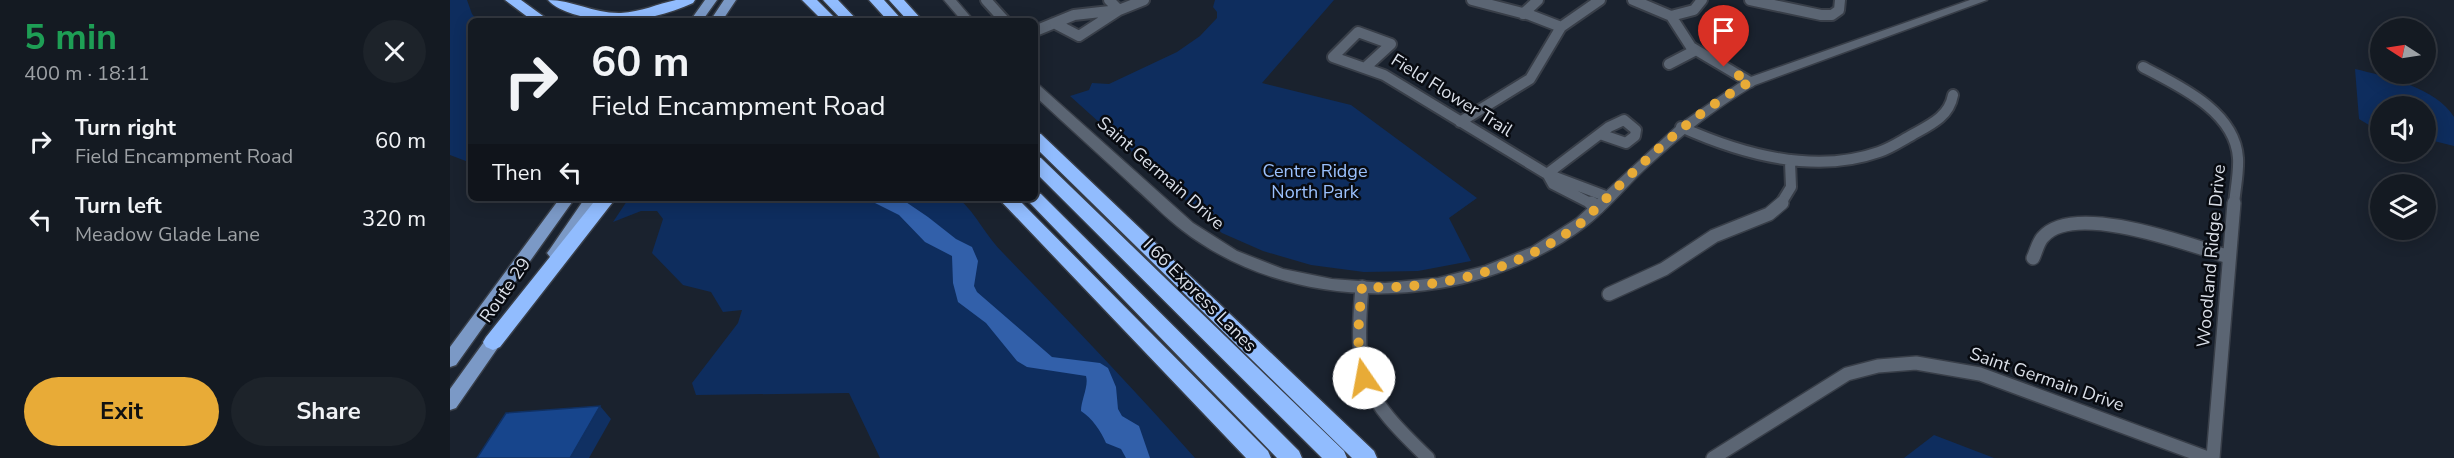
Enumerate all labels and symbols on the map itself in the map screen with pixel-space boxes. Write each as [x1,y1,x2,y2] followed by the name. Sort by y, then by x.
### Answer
[1698,5,1749,67] pin
[2370,18,2436,84] north arrow
[1387,48,1518,142] street label: Field Flower Trail
[1092,111,1230,235] street label: Saint Germain Drive
[1263,159,1367,204] park label: Centre Ridge North Park
[2191,163,2231,349] street label: Woodland Ridge Drive
[1138,233,1262,357] street label: I 66 Express Lanes
[474,253,536,327] street label: Route 29
[1967,341,2127,417] street label: Saint Germain Drive
[1332,346,1396,410] position arrow

